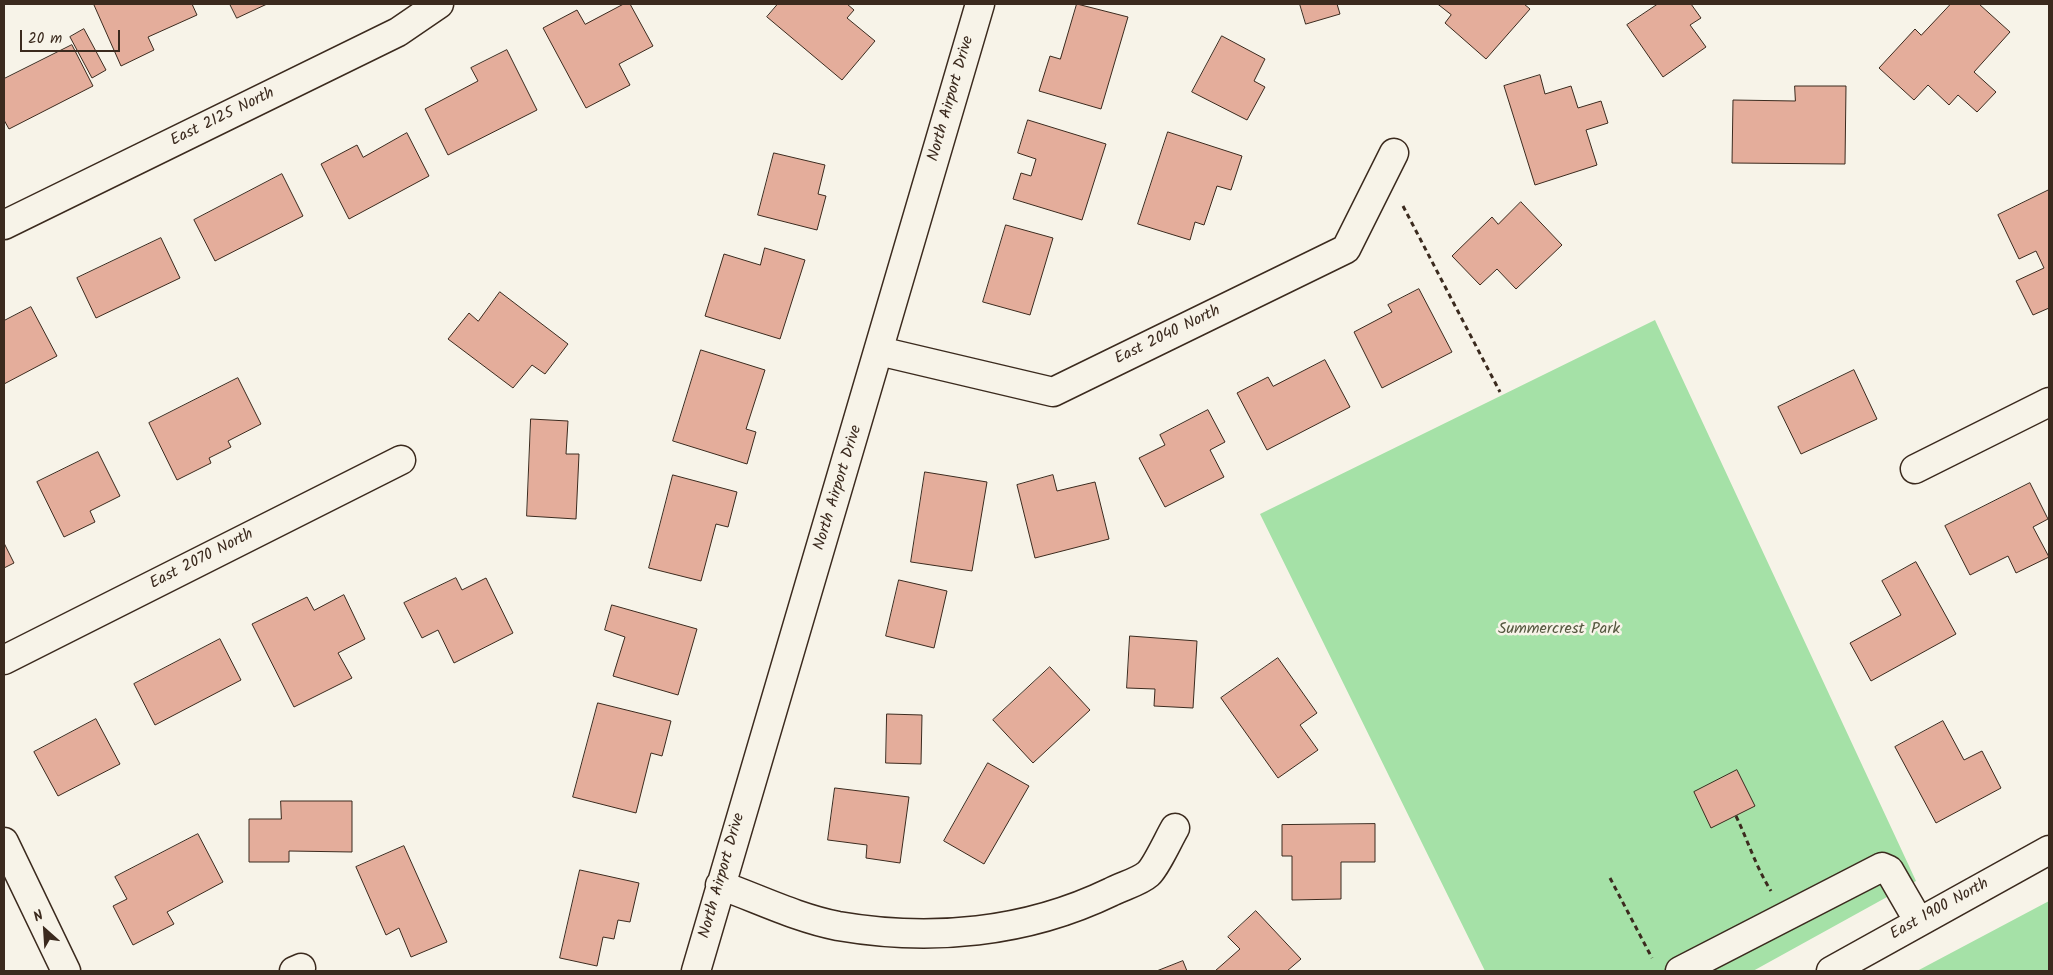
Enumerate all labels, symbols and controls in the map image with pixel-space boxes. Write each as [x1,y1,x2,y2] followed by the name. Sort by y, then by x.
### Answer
[22,20,122,52] scale bar
[28,27,62,51] text: 20 m
[925,34,979,164] street label: North Airport Drive
[168,85,278,151] street label: East 2125 North
[1112,302,1224,370] street label: East 2040 North
[811,423,867,553] street label: North Airport Drive
[147,526,257,594] street label: East 2070 North
[1498,620,1620,640] park label: Summercrest Park
[696,811,750,941] street label: North Airport Drive
[1887,875,1993,945] street label: East 1900 North
[20,905,70,955] north arrow
[30,905,47,928] text: N

